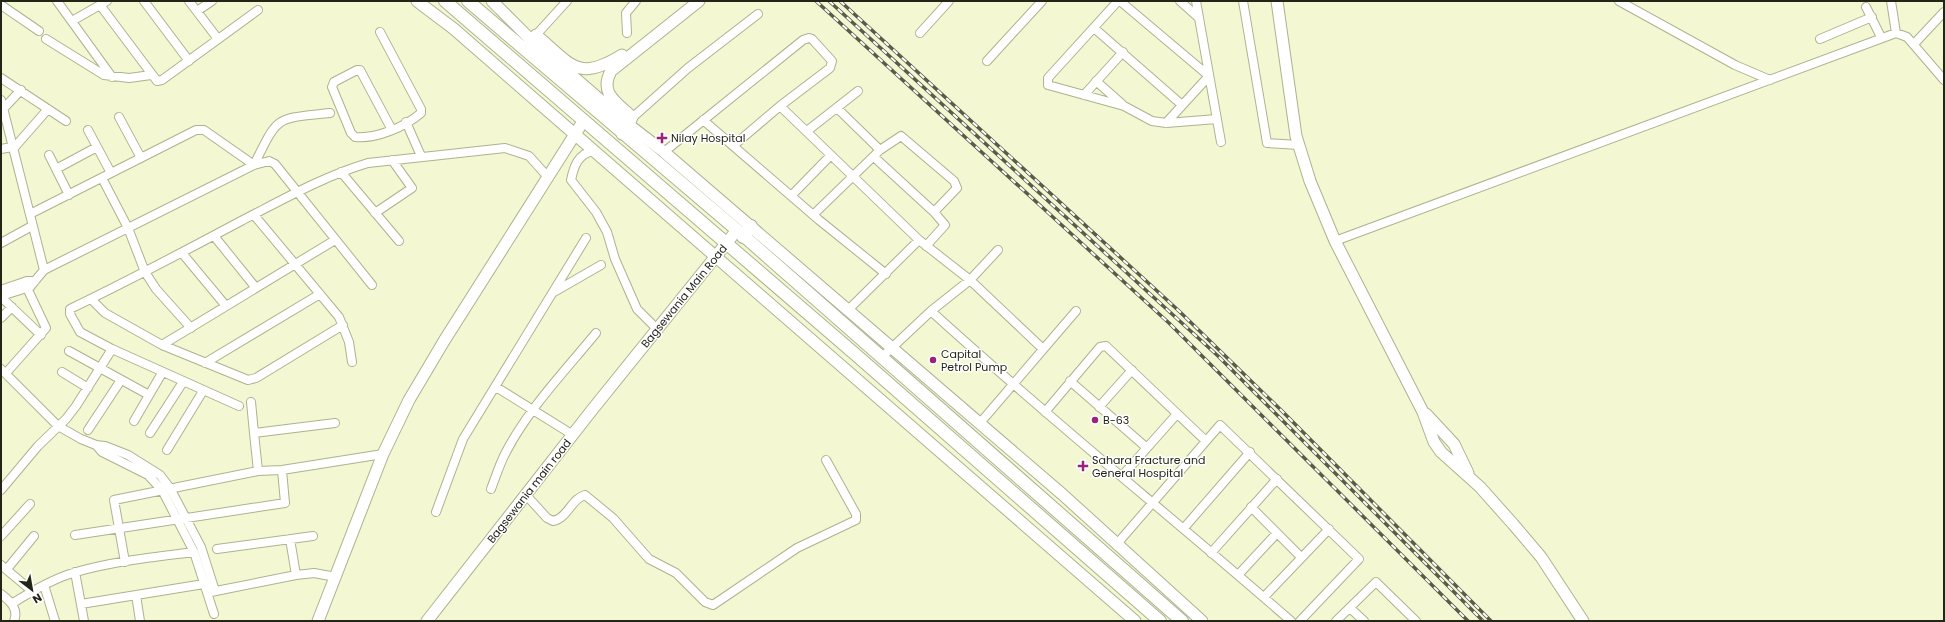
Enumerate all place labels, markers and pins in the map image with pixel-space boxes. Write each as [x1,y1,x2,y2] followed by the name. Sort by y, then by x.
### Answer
[671,130,745,146] place label: Nilay Hospital
[656,132,668,144] marker: Nilay Hospital
[941,346,1007,375] place label: Capital Petrol Pump
[928,355,938,365] marker: Capital Petrol Pump
[1103,412,1129,428] place label: B-63
[1090,415,1100,425] marker: B-63
[1092,452,1205,481] place label: Sahara Fracture and General Hospital
[1077,460,1089,472] marker: Sahara Fracture and General Hospital

